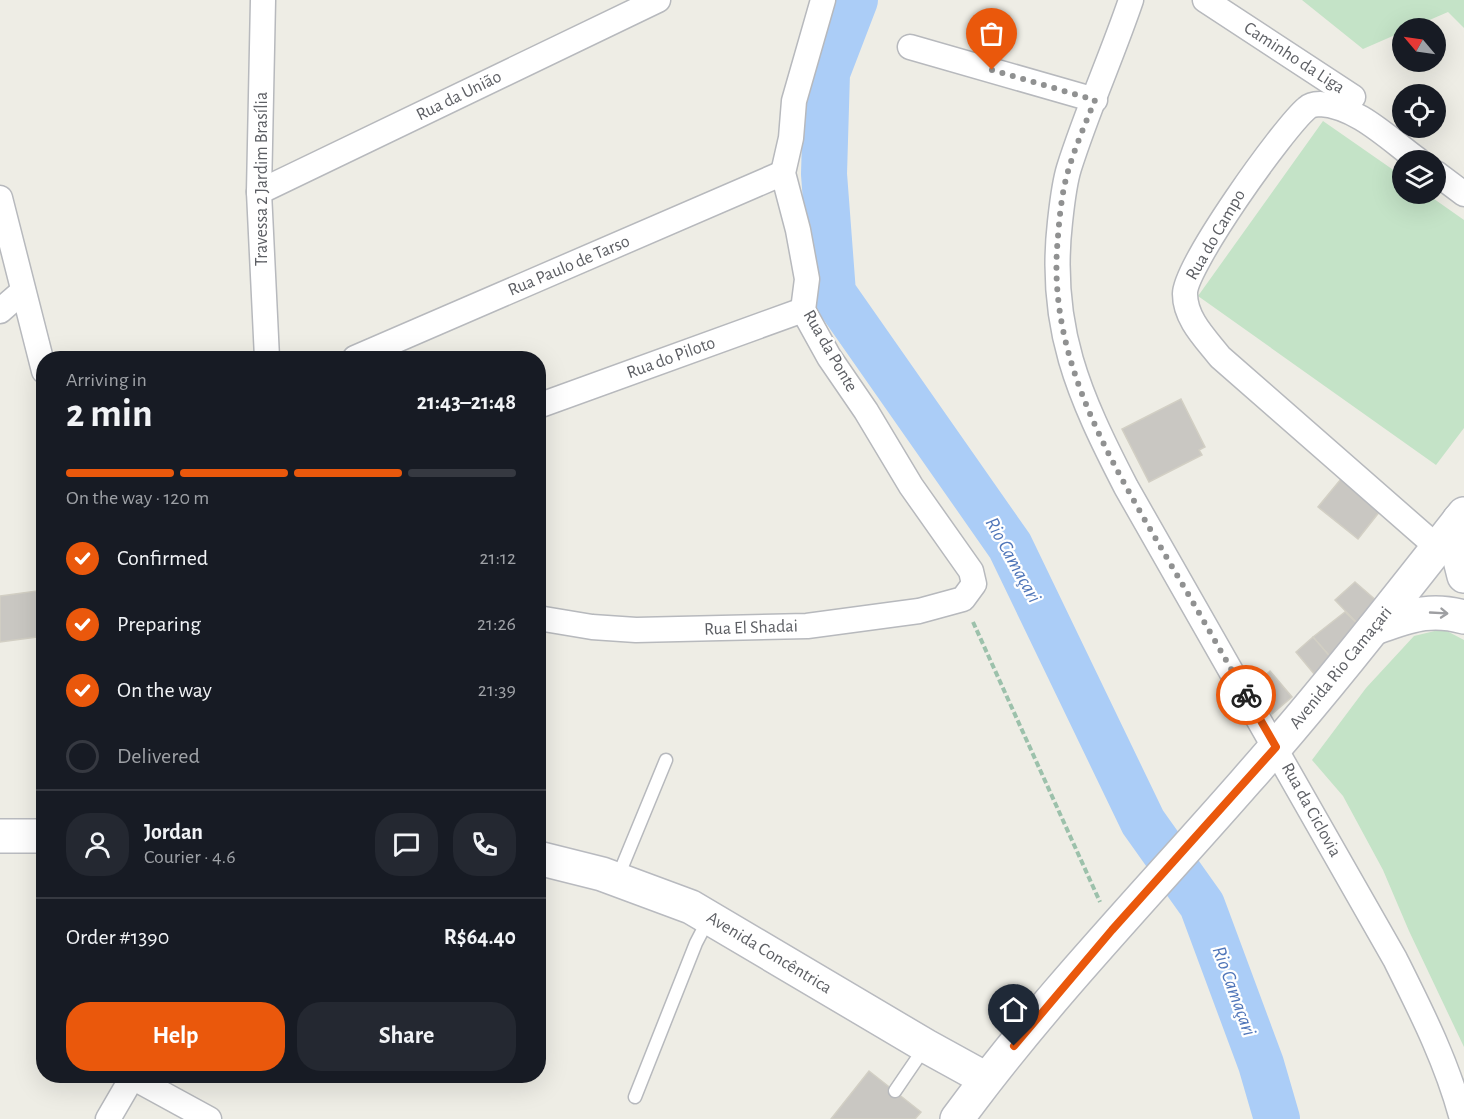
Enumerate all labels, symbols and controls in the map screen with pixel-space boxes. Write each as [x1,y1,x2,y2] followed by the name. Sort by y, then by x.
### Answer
[966,8,1017,70] pin
[975,17,1008,50] icon: bag
[1392,18,1446,72] north arrow
[1392,18,1446,204] map controls
[1240,19,1348,97] street label: Caminho da Liga
[414,68,505,124] street label: Rua da União
[1392,84,1446,138] button: locate
[253,92,271,266] street label: Travessa 2 Jardim Brasília
[1392,150,1446,204] button: layers
[1183,187,1249,283] street label: Rua do Campo
[505,232,633,300] street label: Rua Paulo de Tarso
[799,307,861,395] street label: Rua da Ponte
[624,334,718,382] street label: Rua do Piloto
[66,370,147,390] text: Arriving in
[417,391,516,413] text: 21:43–21:48
[66,395,153,434] text: 2 min
[66,488,209,508] text: On the way · 120 m
[981,514,1045,606] water label: Rio Camaçari
[66,542,99,575] icon: check
[117,547,208,569] text: Confirmed
[479,548,516,568] text: 21:12
[1286,604,1396,732] street label: Avenida Rio Camaçari
[1429,607,1449,618] one-way arrow
[66,608,99,641] icon: check
[117,613,201,635] text: Preparing
[477,614,516,634] text: 21:26
[704,617,798,639] street label: Rua El Shadai
[1216,665,1276,725] courier
[66,674,99,707] icon: check
[117,679,212,701] text: On the way
[1230,679,1263,712] icon: bike
[478,680,516,700] text: 21:39
[117,745,200,767] text: Delivered
[1278,760,1344,860] street label: Rua da Ciclovia
[66,813,129,876] button: person
[375,813,438,876] button: chat
[453,813,516,876] button: phone
[144,821,203,843] text: Jordan
[144,847,236,867] text: Courier · 4.6
[703,909,835,997] street label: Avenida Concêntrica
[66,926,169,948] text: Order #1390
[444,926,516,948] text: R$64.40
[1209,943,1259,1039] water label: Rio Camaçari
[988,984,1039,1046] pin
[997,993,1030,1026] icon: home
[66,1002,285,1071] button: Help
[297,1002,516,1071] button: Share

